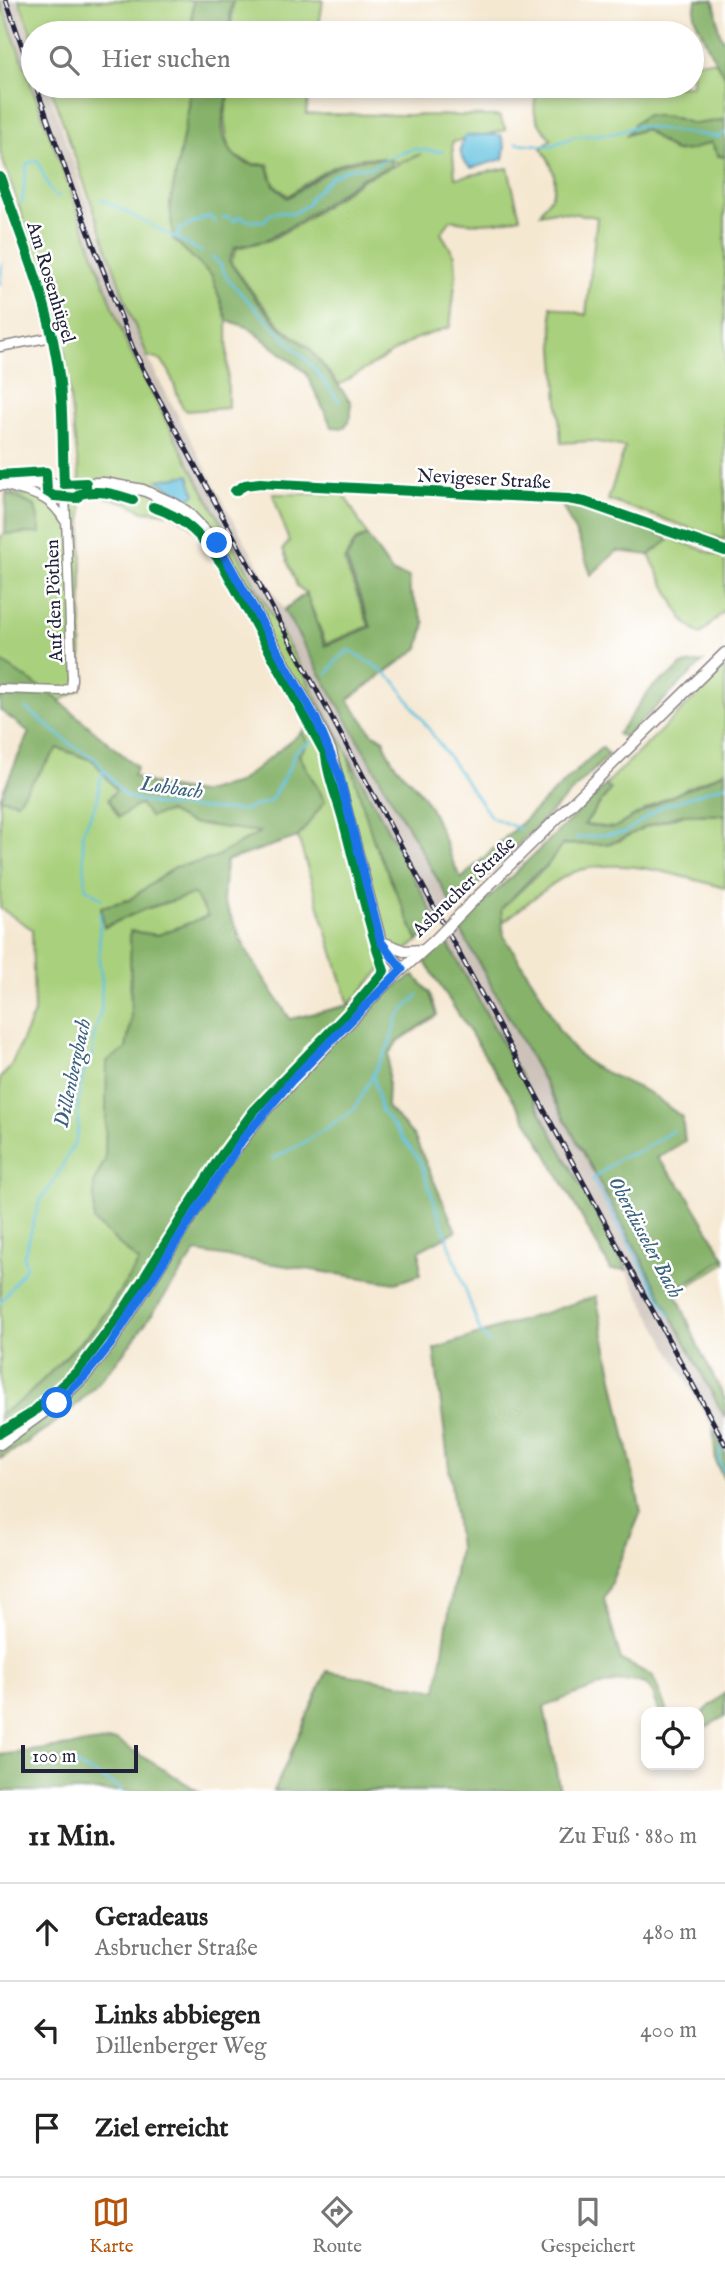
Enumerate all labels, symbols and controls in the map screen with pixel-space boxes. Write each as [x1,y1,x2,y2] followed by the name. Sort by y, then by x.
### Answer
[21,21,704,98] search box
[45,41,83,79] icon: search
[101,43,231,76] text: Hier suchen
[20,218,80,347] street label: Am Rosenhügel
[416,465,552,495] street label: Nevigeser Straße
[201,527,232,558] route end
[41,539,69,664] street label: Auf den Pöthen
[138,771,205,806] water label: Lohbach
[407,832,521,943] street label: Asbrucher Straße
[49,1016,98,1130] water label: Dillenbergbach
[601,1172,688,1303] water label: Oberdüsseler Bach
[41,1387,72,1418] route start
[641,1707,704,1770] map controls
[641,1707,704,1770] button: locate
[21,1742,138,1774] scale bar
[32,1745,76,1769] text: 100 m
[28,1818,116,1856] text: 11 Min.
[558,1822,697,1851] text: Zu Fuß · 880 m
[95,1901,208,1934] text: Geradeaus
[28,1913,66,1951] icon: ahead
[643,1918,697,1947] text: 480 m
[95,1934,258,1963] text: Asbrucher Straße
[95,1999,261,2032] text: Links abbiegen
[28,2011,66,2049] icon: left
[640,2016,697,2045] text: 400 m
[95,2032,266,2061] text: Dillenberger Weg
[28,2109,66,2147] icon: arrive
[95,2112,228,2145] text: Ziel erreicht
[89,2193,134,2259] tab: Karte
[312,2193,362,2259] tab: Route
[541,2193,636,2259] tab: Gespeichert

